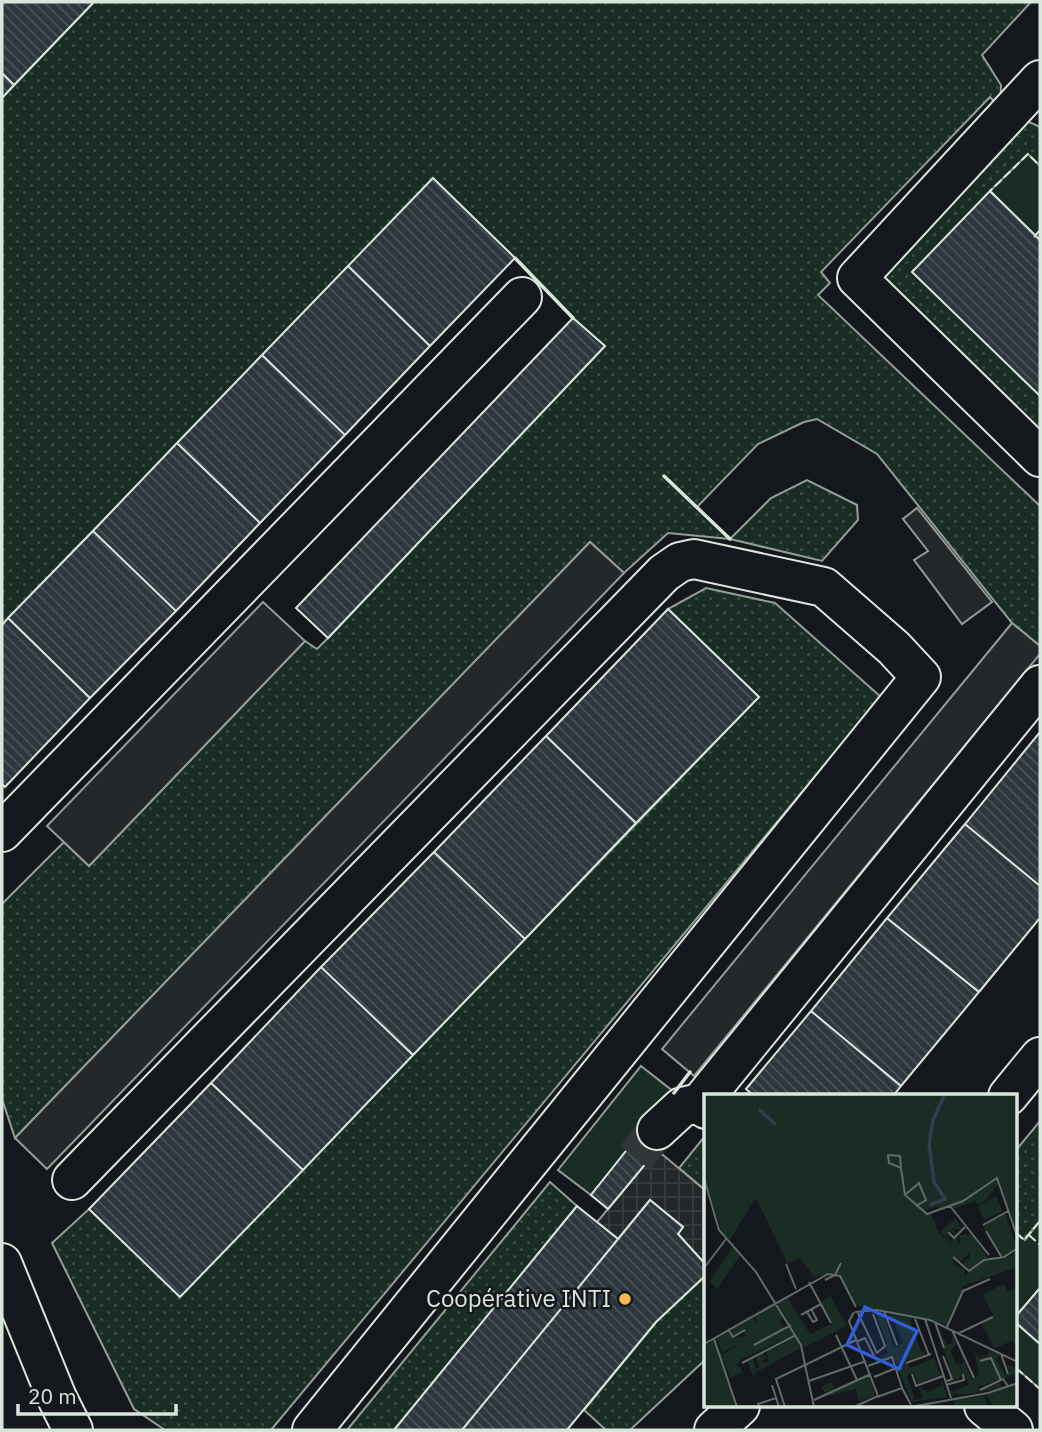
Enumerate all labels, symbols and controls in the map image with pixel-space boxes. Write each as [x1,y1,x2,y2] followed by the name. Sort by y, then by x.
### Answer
[704,1094,1018,1408] inset map
[426,1282,611,1314] place label: Coopérative INTI
[617,1291,633,1307] marker: Coopérative INTI
[18,1372,175,1416] scale bar
[28,1382,77,1410] text: 20 m

